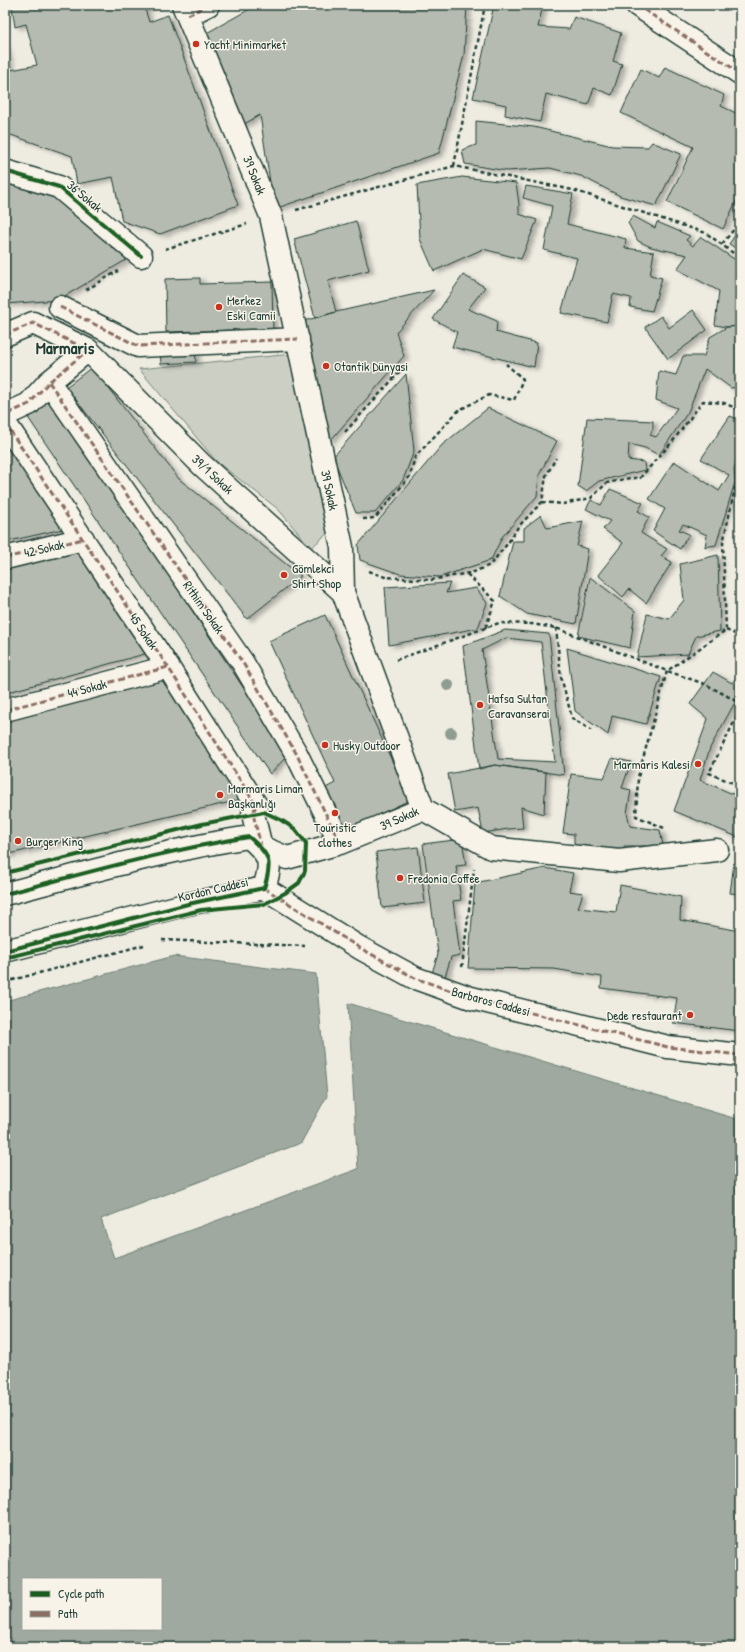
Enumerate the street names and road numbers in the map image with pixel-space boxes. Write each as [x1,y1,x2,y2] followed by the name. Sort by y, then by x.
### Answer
[239,153,271,198] street label: 39 Sokak
[63,176,107,216] street label: 36 Sokak
[188,450,238,498] street label: 39/1 Sokak
[317,468,343,512] street label: 39 Sokak
[22,534,67,561] street label: 42 Sokak
[179,577,229,637] street label: Rithim Sokak
[125,609,163,653] street label: 45 Sokak
[65,674,109,702] street label: 44 Sokak
[377,801,422,834] street label: 39 Sokak
[176,872,250,906] street label: Kordon Caddesi
[450,982,532,1020] street label: Barbaros Caddesi

